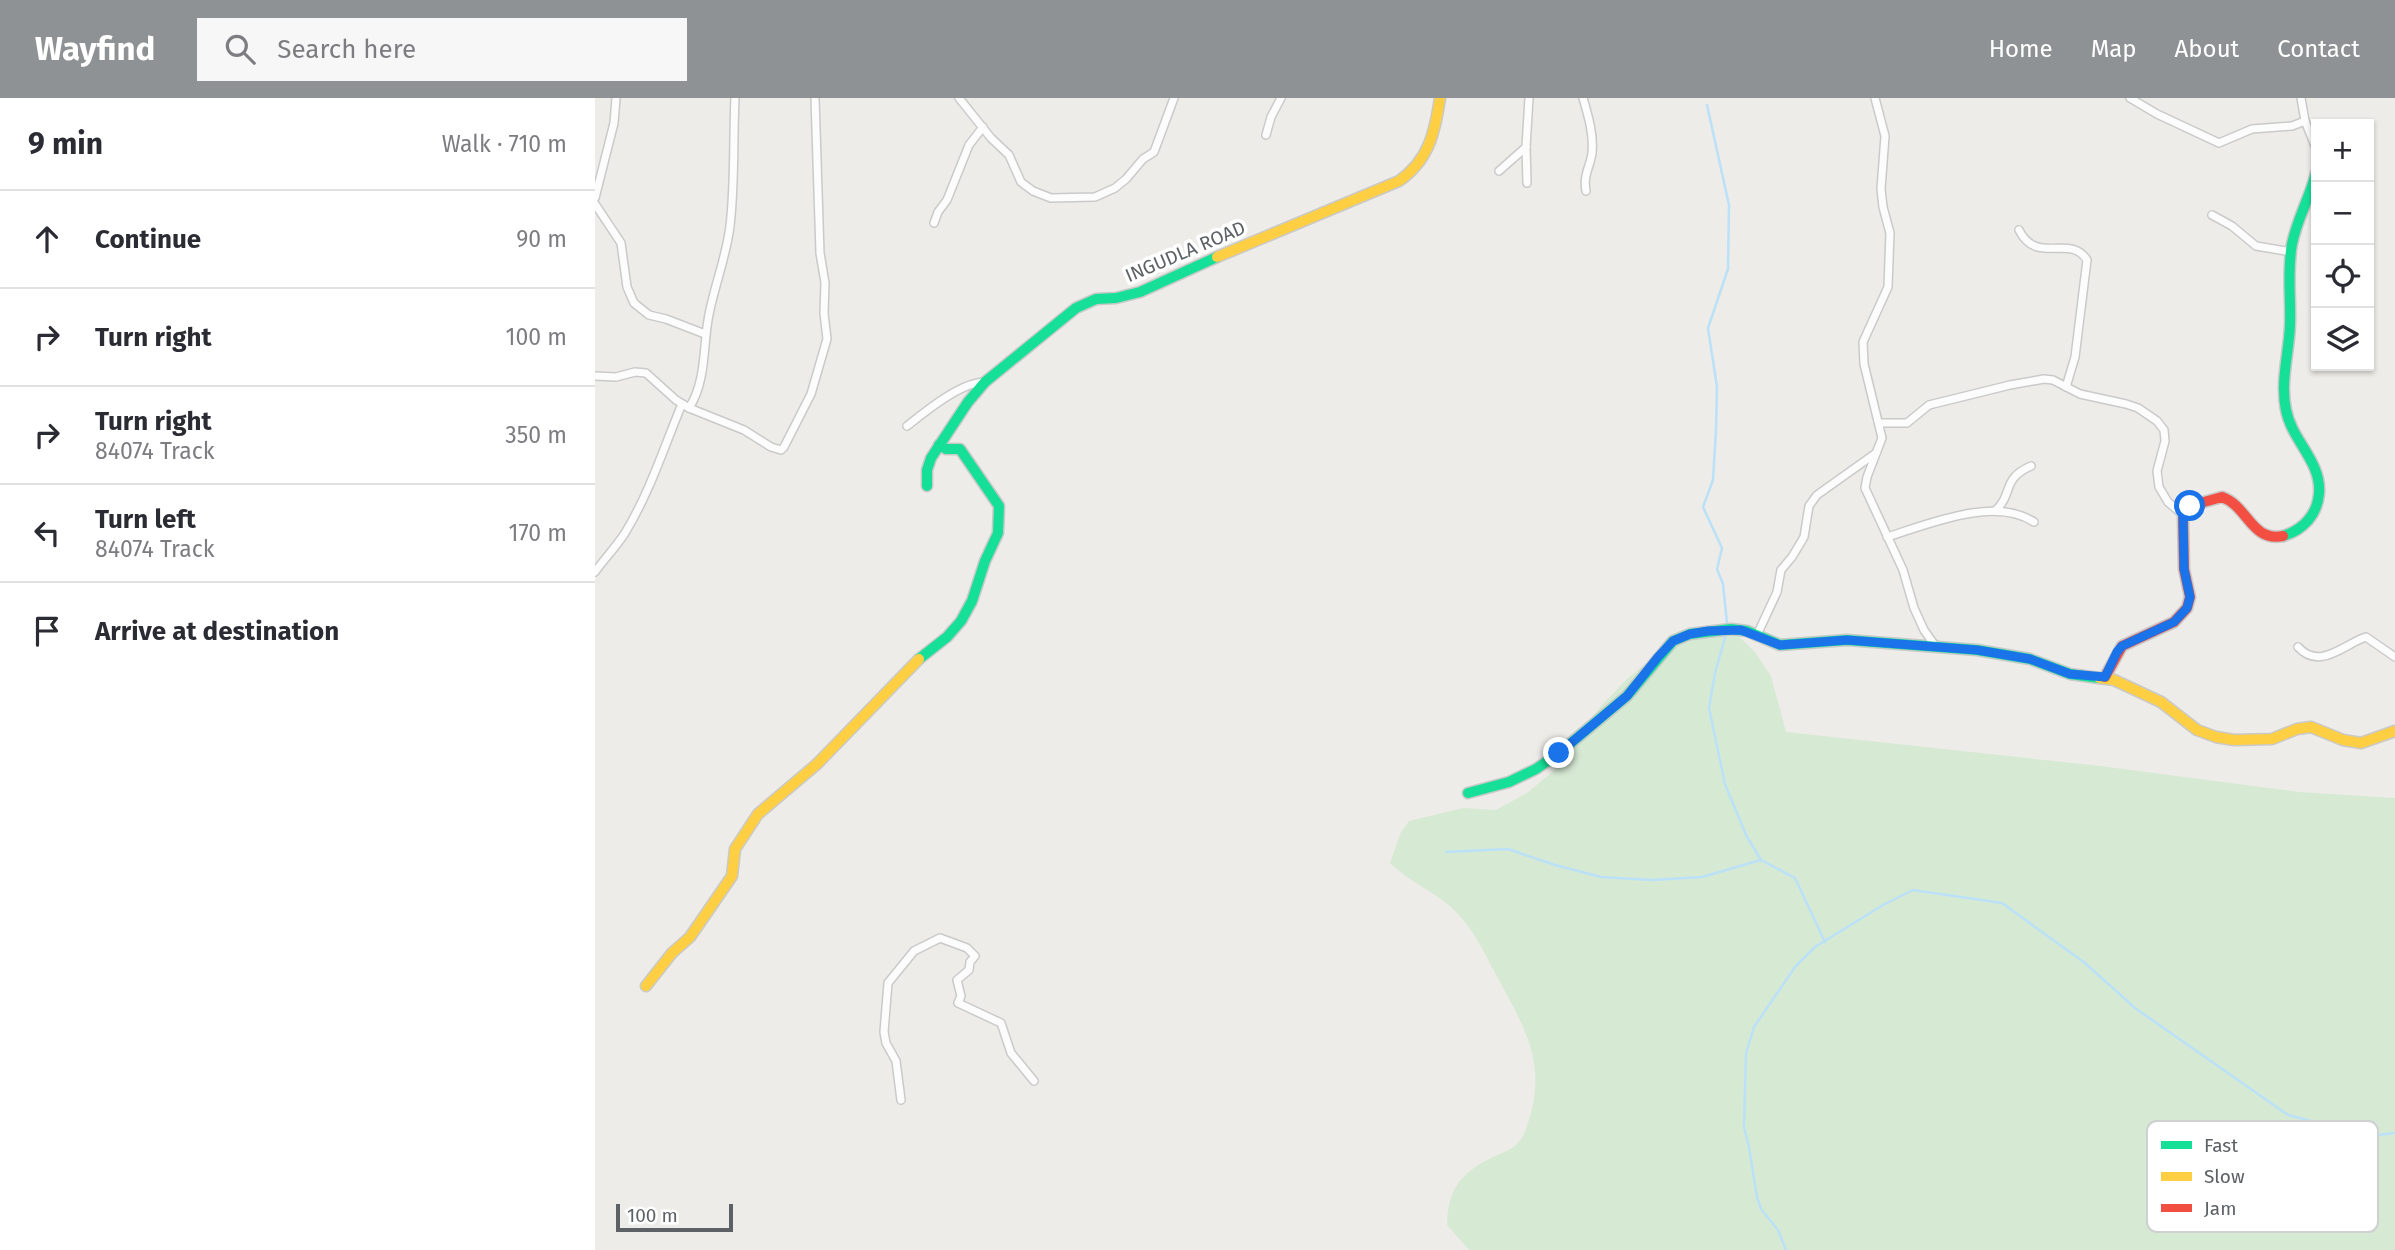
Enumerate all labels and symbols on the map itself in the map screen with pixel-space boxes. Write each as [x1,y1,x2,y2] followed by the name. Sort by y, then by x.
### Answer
[1122,216,1249,287] street label: INGUDLA ROAD
[2174,490,2205,521] route start
[1543,737,1574,768] route end
[2147,1121,2378,1232] legend
[2204,1134,2238,1157] text: Fast
[2204,1165,2245,1188] text: Slow
[2204,1197,2236,1220] text: Jam
[616,1201,733,1233] scale bar

